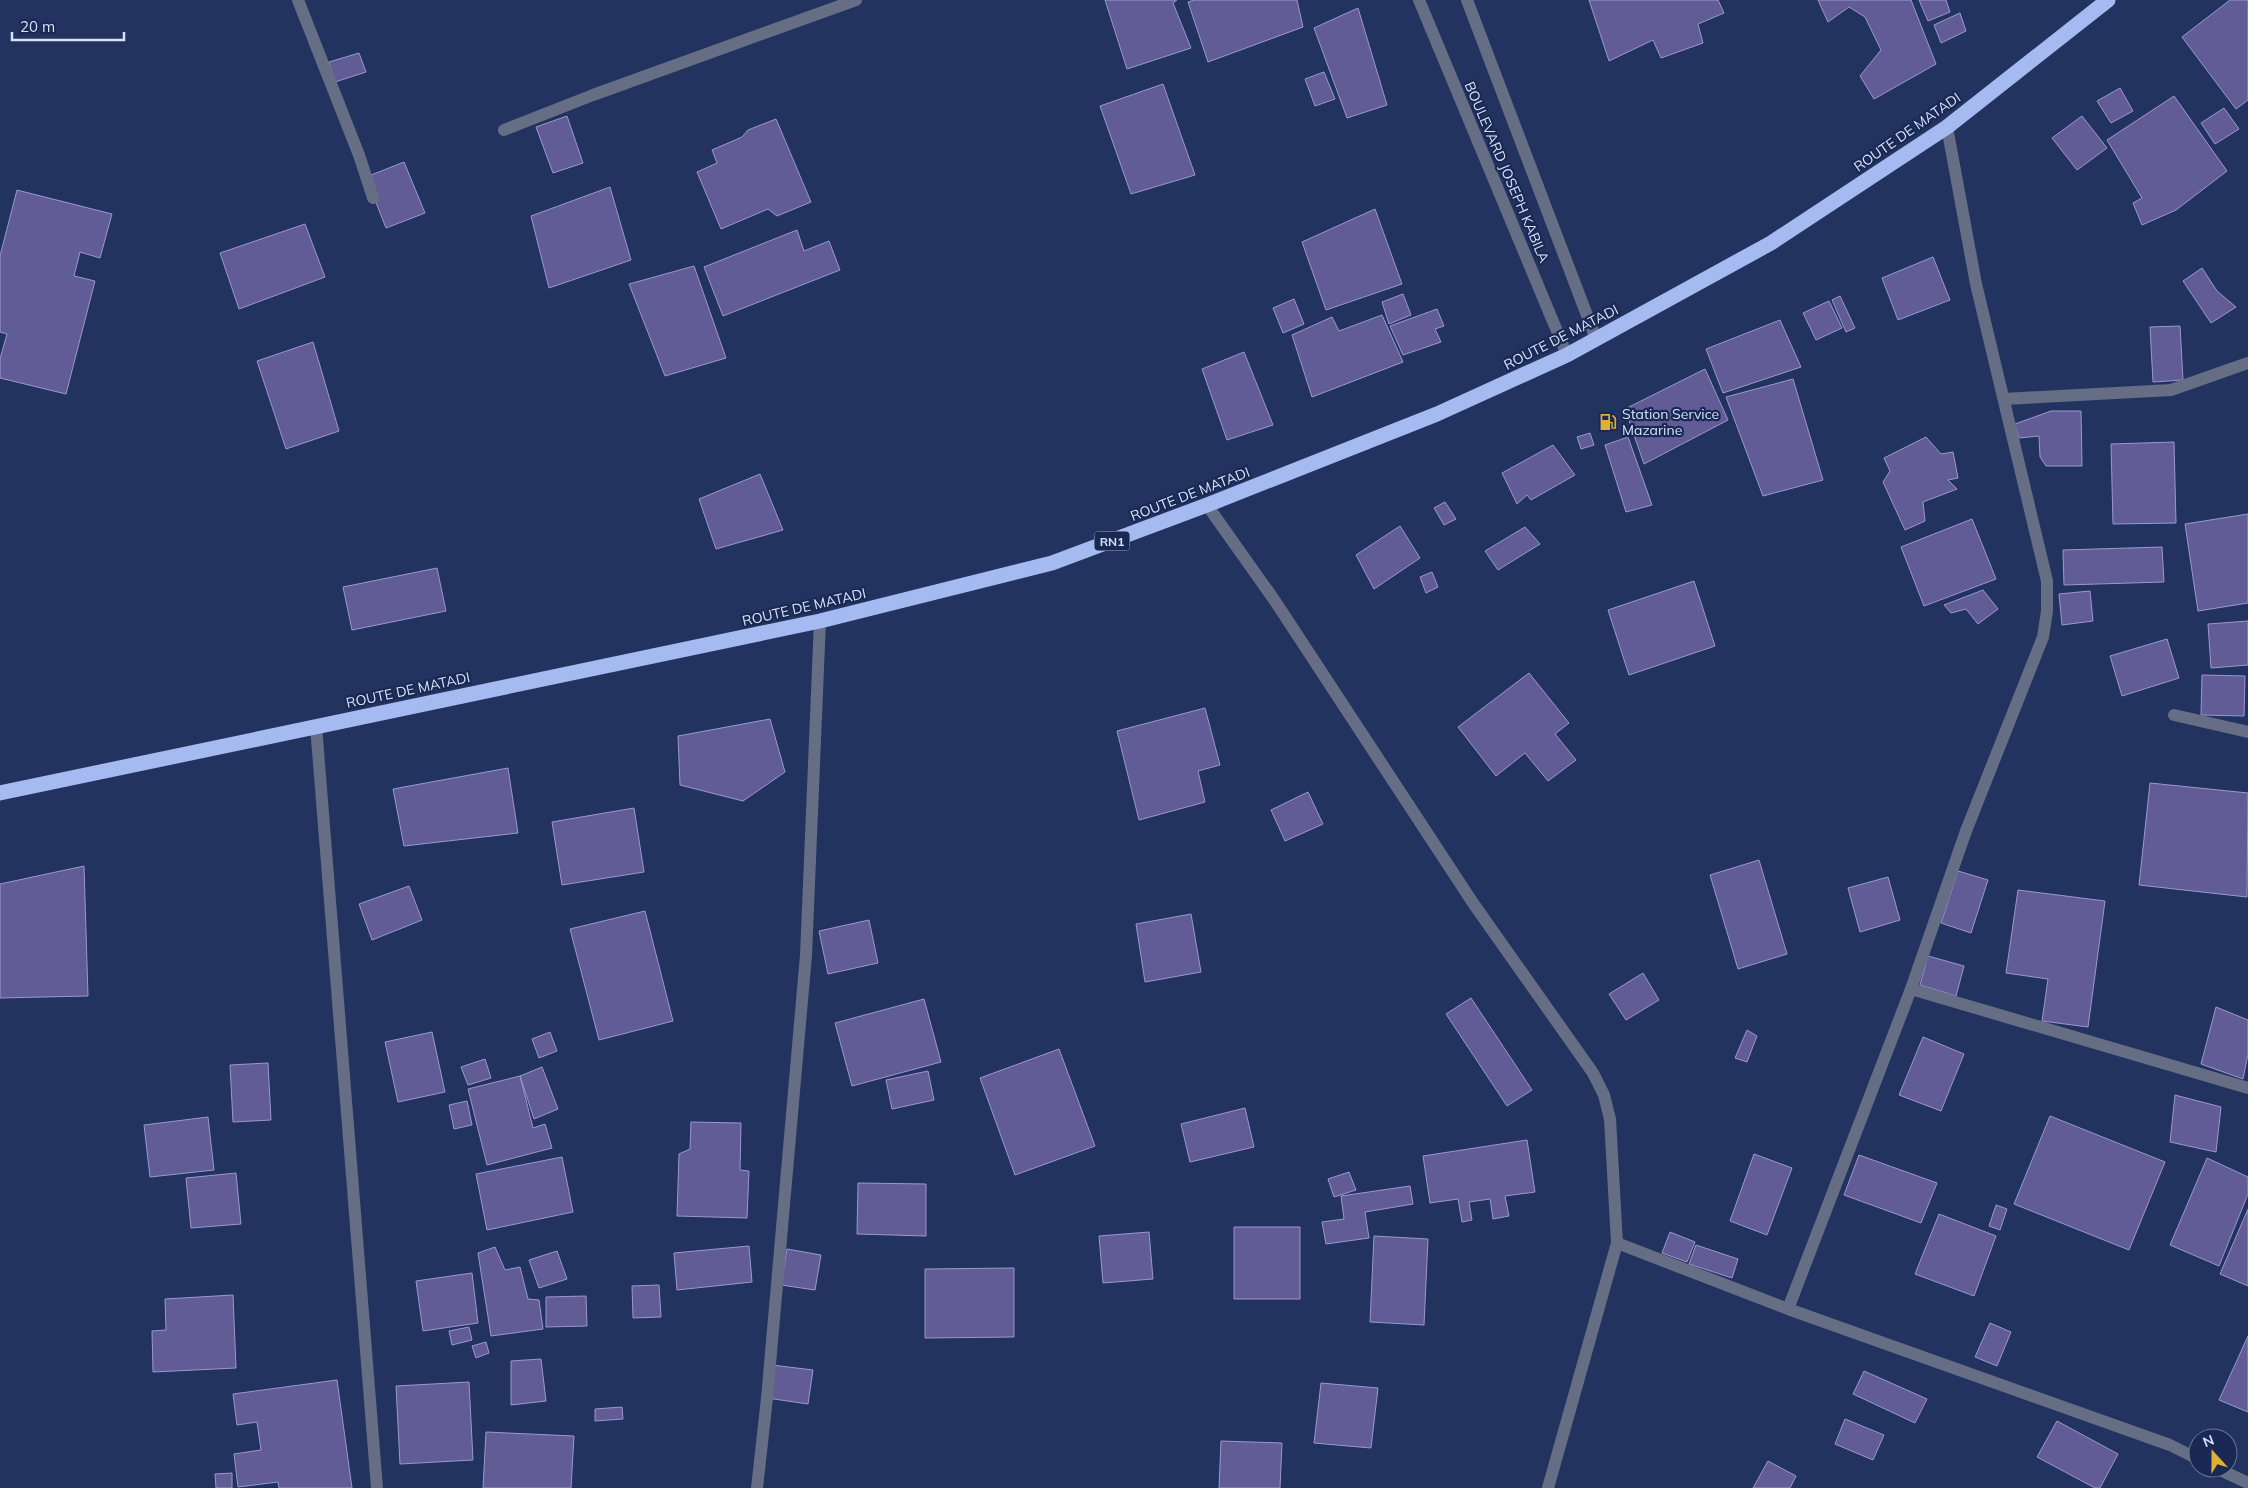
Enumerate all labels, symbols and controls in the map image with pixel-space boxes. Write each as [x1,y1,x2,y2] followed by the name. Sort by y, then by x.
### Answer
[12,10,125,42] scale bar
[20,17,55,36] text: 20 m
[1461,79,1554,266] street label: BOULEVARD JOSEPH KABILA
[1850,88,1964,176] street label: ROUTE DE MATADI
[1501,300,1621,374] street label: ROUTE DE MATADI
[1622,405,1719,439] place label: Station Service Mazarine
[1598,412,1618,432] fuel station icon: Station Service Mazarine
[1128,463,1252,525] street label: ROUTE DE MATADI
[1094,532,1130,550] road number: RN1
[740,584,868,630] street label: ROUTE DE MATADI
[344,668,472,712] street label: ROUTE DE MATADI
[2188,1428,2238,1478] north arrow
[2200,1431,2217,1451] text: N

